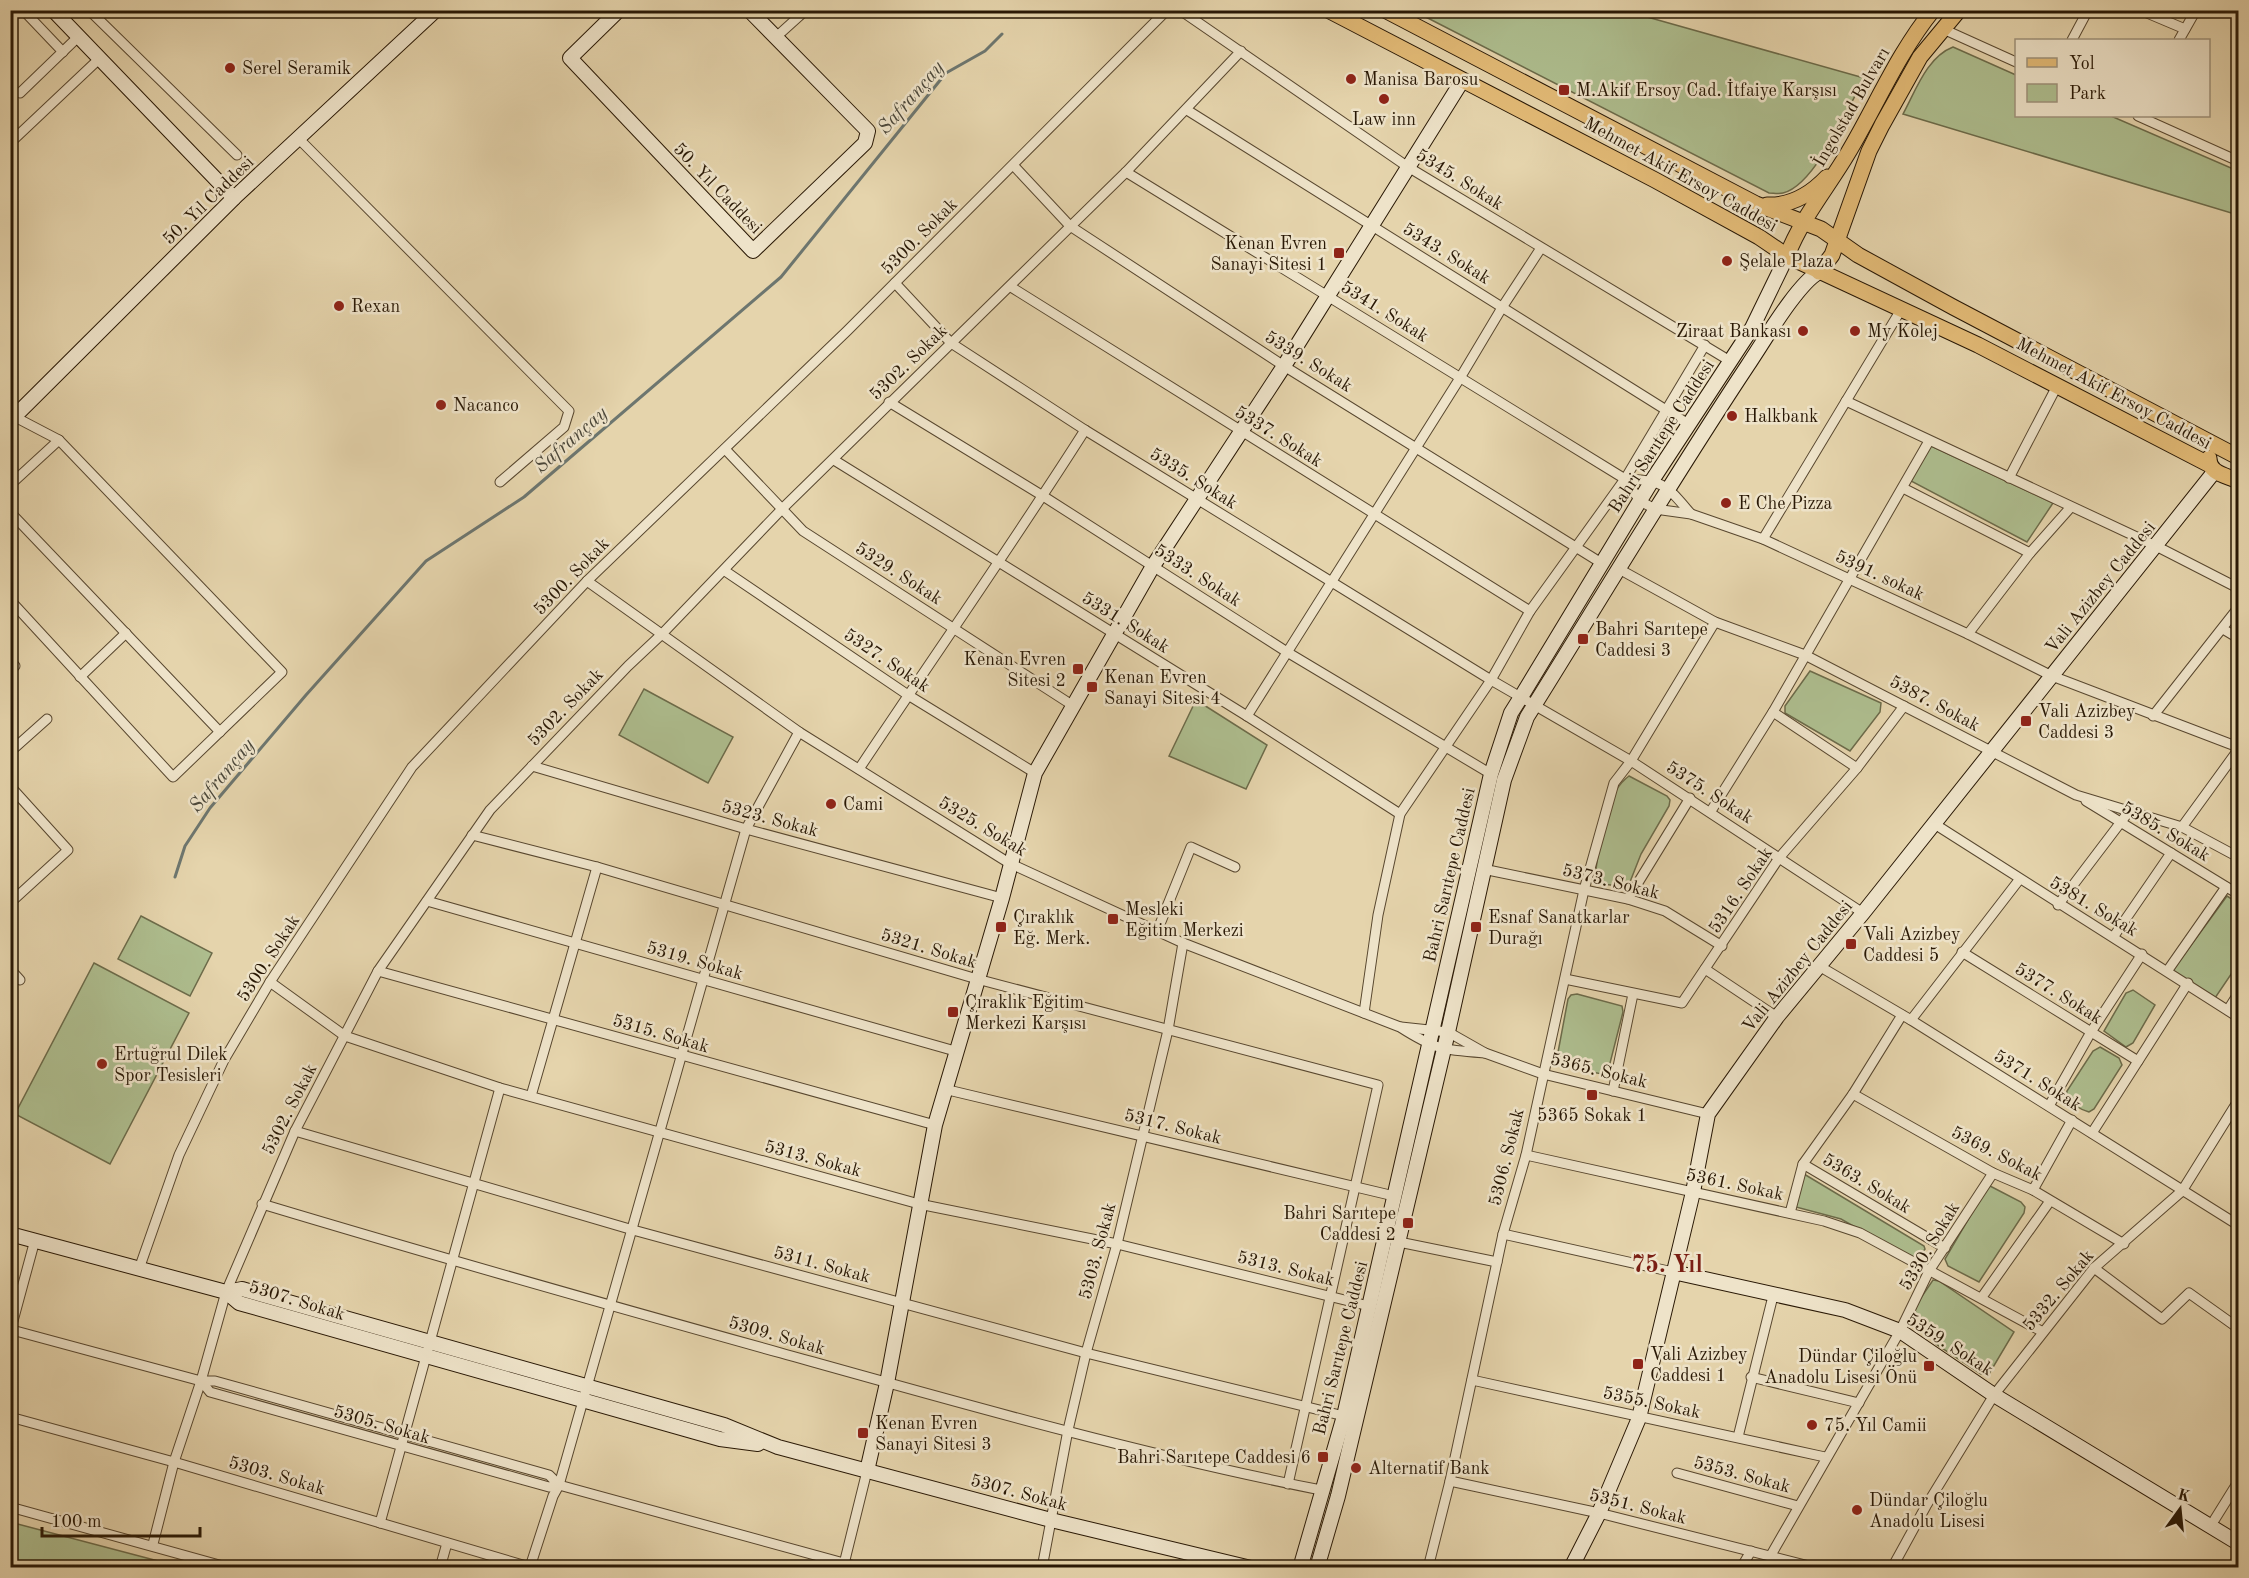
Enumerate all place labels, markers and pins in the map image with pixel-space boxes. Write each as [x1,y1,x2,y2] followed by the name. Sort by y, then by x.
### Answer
[242,60,351,78] place label: Serel Seramik
[223,61,237,75] marker: Serel Seramik
[1363,71,1479,89] place label: Manisa Barosu
[1344,72,1358,86] marker: Manisa Barosu
[1576,79,1837,100] place label: M.Akif Ersoy Cad. İtfaiye Karşısı
[1557,83,1571,97] marker: M.Akif Ersoy Cad. İtfaiye Karşısı
[1377,92,1391,106] marker: Law inn
[1352,111,1416,129] place label: Law inn
[1210,235,1327,274] place label: Kenan Evren Sanayi Sitesi 1
[1332,246,1346,260] marker: Kenan Evren Sanayi Sitesi 1
[1739,253,1833,271] place label: Şelale Plaza
[1720,254,1734,268] marker: Şelale Plaza
[351,298,400,316] place label: Rexan
[332,299,346,313] marker: Rexan
[1676,323,1791,341] place label: Ziraat Bankası
[1867,323,1938,341] place label: My Kolej
[1796,324,1810,338] marker: Ziraat Bankası
[1848,324,1862,338] marker: My Kolej
[453,397,519,415] place label: Nacanco
[434,398,448,412] marker: Nacanco
[1744,408,1818,426] place label: Halkbank
[1725,409,1739,423] marker: Halkbank
[1738,495,1833,513] place label: E Che Pizza
[1719,496,1733,510] marker: E Che Pizza
[1595,621,1708,660] place label: Bahri Sarıtepe Caddesi 3
[1576,632,1590,646] marker: Bahri Sarıtepe Caddesi 3
[963,651,1066,690] place label: Kenan Evren Sitesi 2
[1071,662,1085,676] marker: Kenan Evren Sitesi 2
[1104,669,1221,708] place label: Kenan Evren Sanayi Sitesi 4
[1085,680,1099,694] marker: Kenan Evren Sanayi Sitesi 4
[2038,703,2136,742] place label: Vali Azizbey Caddesi 3
[2019,714,2033,728] marker: Vali Azizbey Caddesi 3
[843,796,883,814] place label: Cami
[824,797,838,811] marker: Cami
[1125,901,1244,940] place label: Mesleki Eğitim Merkezi
[1013,909,1090,948] place label: Çıraklık Eğ. Merk.
[1488,909,1630,948] place label: Esnaf Sanatkarlar Durağı
[1106,912,1120,926] marker: Mesleki Eğitim Merkezi
[994,920,1008,934] marker: Çıraklık Eğ. Merk.
[1469,920,1483,934] marker: Esnaf Sanatkarlar Durağı
[1863,926,1961,965] place label: Vali Azizbey Caddesi 5
[1844,937,1858,951] marker: Vali Azizbey Caddesi 5
[965,994,1087,1033] place label: Çıraklık Eğitim Merkezi Karşısı
[946,1005,960,1019] marker: Çıraklık Eğitim Merkezi Karşısı
[114,1046,228,1085] place label: Ertuğrul Dilek Spor Tesisleri
[95,1057,109,1071] marker: Ertuğrul Dilek Spor Tesisleri
[1585,1088,1599,1102] marker: 5365 Sokak 1
[1537,1107,1647,1125] place label: 5365 Sokak 1
[1283,1205,1396,1244] place label: Bahri Sarıtepe Caddesi 2
[1401,1216,1415,1230] marker: Bahri Sarıtepe Caddesi 2
[1650,1346,1748,1385] place label: Vali Azizbey Caddesi 1
[1764,1348,1917,1387] place label: Dündar Çiloğlu Anadolu Lisesi Önü
[1631,1357,1645,1371] marker: Vali Azizbey Caddesi 1
[1922,1359,1936,1373] marker: Dündar Çiloğlu Anadolu Lisesi Önü
[875,1415,992,1454] place label: Kenan Evren Sanayi Sitesi 3
[1824,1417,1927,1435] place label: 75. Yıl Camii
[1805,1418,1819,1432] marker: 75. Yıl Camii
[856,1426,870,1440] marker: Kenan Evren Sanayi Sitesi 3
[1117,1449,1311,1467] place label: Bahri Sarıtepe Caddesi 6
[1316,1450,1330,1464] marker: Bahri Sarıtepe Caddesi 6
[1368,1460,1490,1478] place label: Alternatif Bank
[1349,1461,1363,1475] marker: Alternatif Bank
[1869,1492,1988,1531] place label: Dündar Çiloğlu Anadolu Lisesi
[1850,1503,1864,1517] marker: Dündar Çiloğlu Anadolu Lisesi

